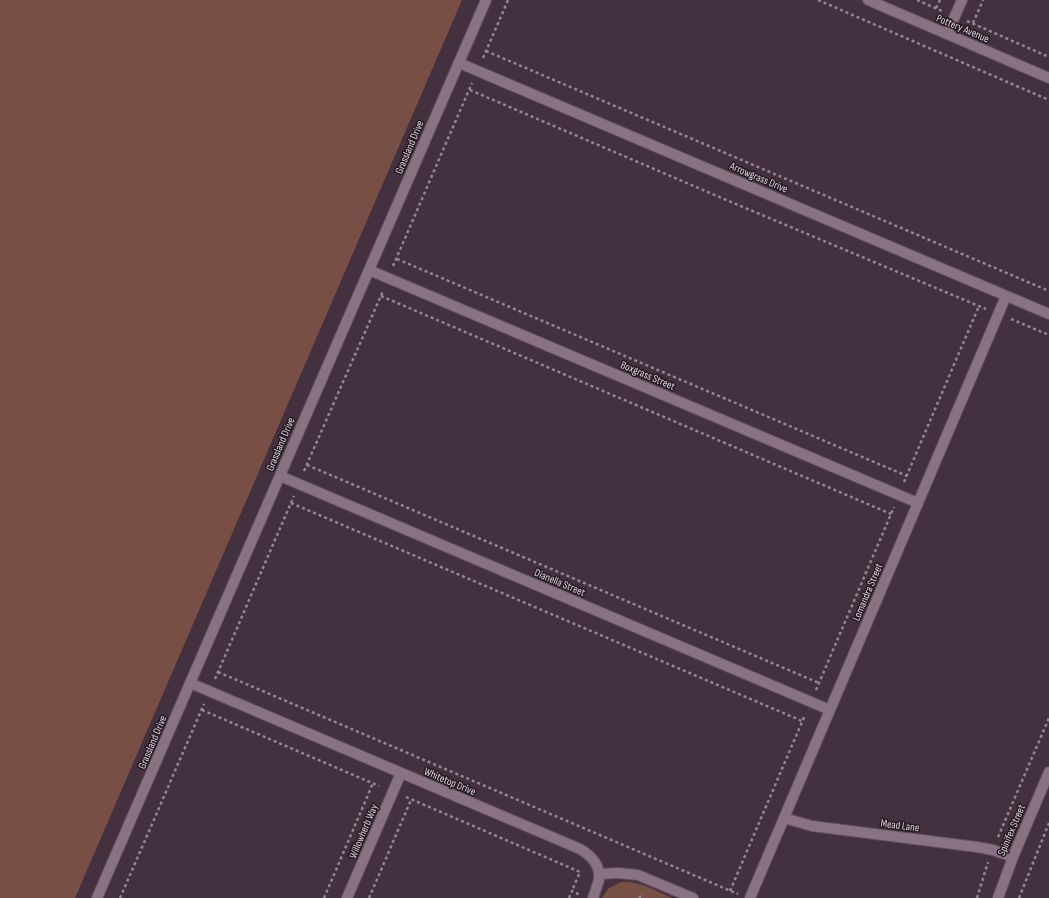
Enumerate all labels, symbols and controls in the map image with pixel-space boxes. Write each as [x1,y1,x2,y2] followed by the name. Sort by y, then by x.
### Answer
[934,11,991,45] street label: Pottery Avenue
[392,118,427,176] street label: Grassland Drive
[727,159,790,196] street label: Arrowgrass Drive
[619,358,678,393] street label: Boxgrass Street
[263,415,298,473] street label: Grassland Drive
[850,561,886,623] street label: Lomandra Street
[532,566,588,599] street label: Dianella Street
[135,713,170,771] street label: Grassland Drive
[422,765,478,798] street label: Whitetop Drive
[346,801,381,860] street label: Willowherb Way
[995,802,1028,858] street label: Spinifex Street
[880,817,920,834] street label: Mead Lane

